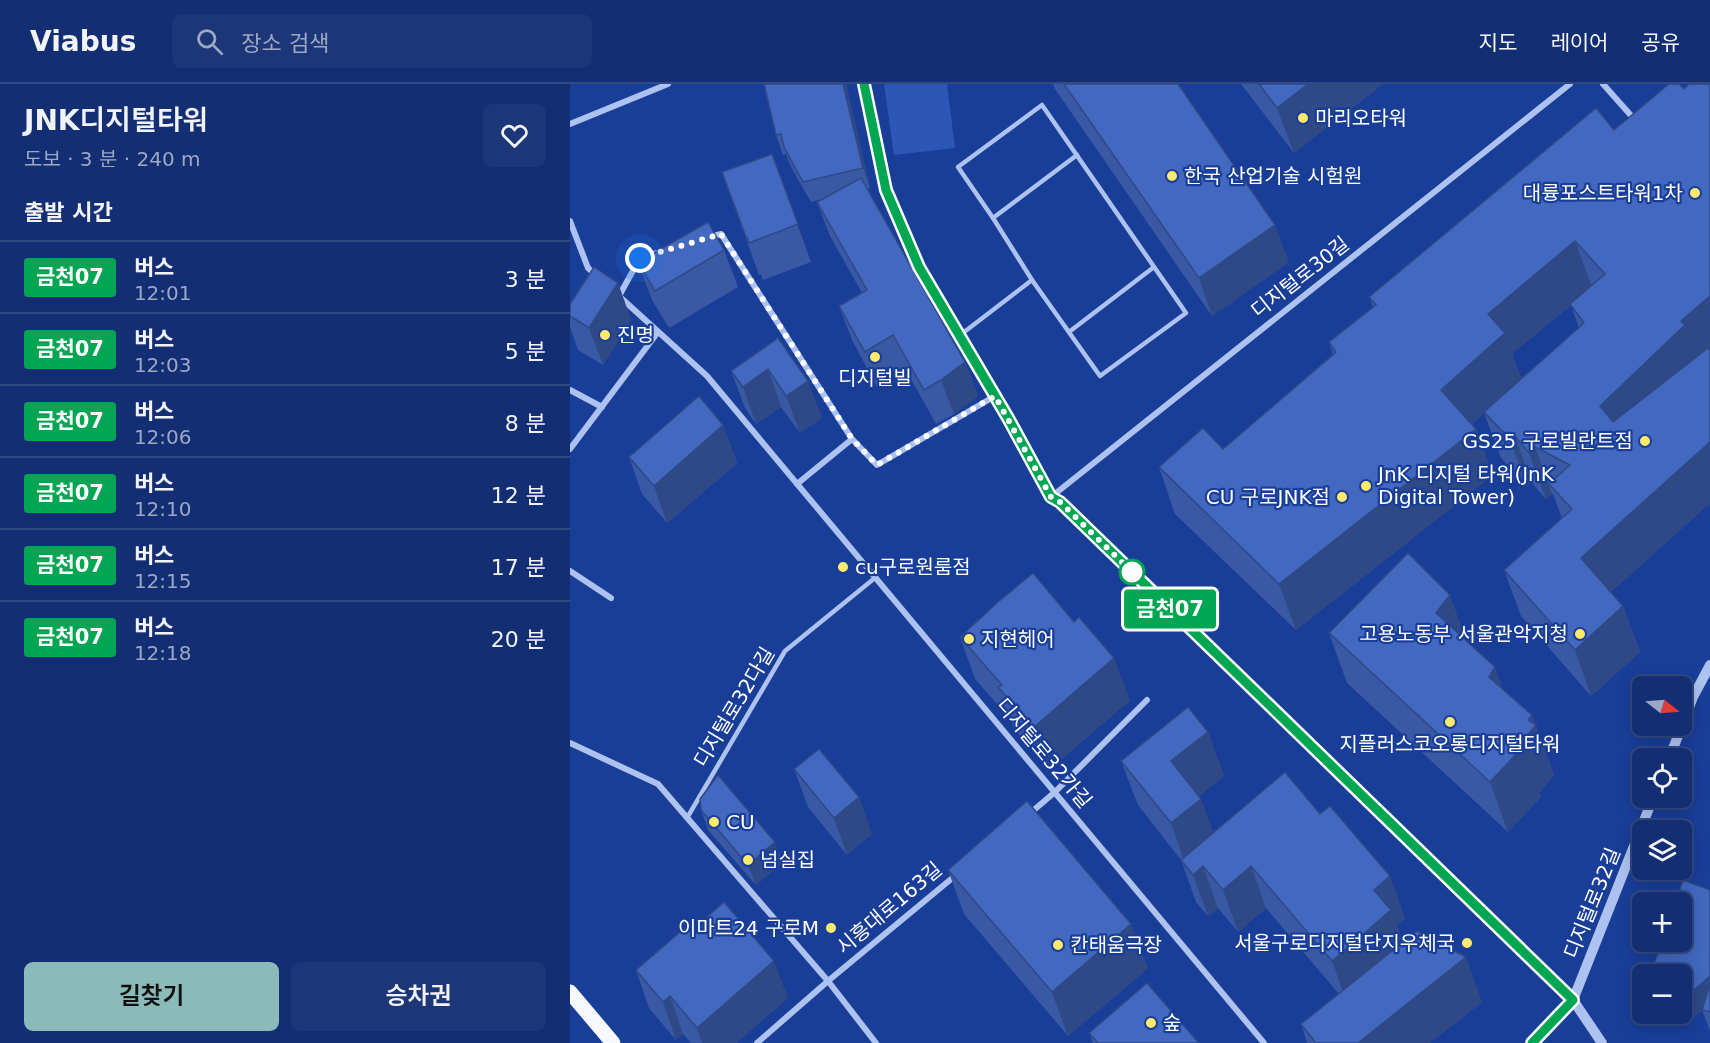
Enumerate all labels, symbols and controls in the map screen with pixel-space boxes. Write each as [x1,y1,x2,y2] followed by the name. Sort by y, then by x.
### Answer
[172,14,592,68] search box
[30,25,136,58] text: Viabus
[193,25,226,58] icon: search
[241,31,329,56] text: 장소 검색
[1479,31,1517,55] text: 지도
[1550,31,1608,55] text: 레이어
[1641,31,1680,55] text: 공유
[24,104,208,137] text: JNK디지털타워
[483,104,546,167] button: heart
[1315,106,1407,130] place label: 마리오타워
[1296,111,1310,125] marker: 마리오타워
[24,147,200,171] text: 도보 · 3 분 · 240 m
[1184,164,1362,188] place label: 한국 산업기술 시험원
[1165,169,1179,183] marker: 한국 산업기술 시험원
[1523,181,1683,205] place label: 대륭포스트타워1차
[1688,186,1702,200] marker: 대륭포스트타워1차
[24,200,113,225] text: 출발 시간
[1246,231,1354,323] street label: 디지털로30길
[625,243,655,273] your location
[134,255,174,280] text: 버스
[36,265,104,289] text: 금천07
[505,267,546,292] text: 3 분
[134,281,192,305] text: 12:01
[617,323,654,347] place label: 진명
[134,327,174,352] text: 버스
[598,328,612,342] marker: 진명
[36,337,104,361] text: 금천07
[505,339,546,364] text: 5 분
[868,350,882,364] marker: 디지털빌
[134,353,192,377] text: 12:03
[838,366,912,390] place label: 디지털빌
[134,399,174,424] text: 버스
[36,409,104,433] text: 금천07
[505,411,546,436] text: 8 분
[134,425,192,449] text: 12:06
[1463,429,1633,453] place label: GS25 구로빌란트점
[1638,434,1652,448] marker: GS25 구로빌란트점
[1376,462,1555,509] place label: JnK 디지털 타워(JnK Digital Tower)
[134,471,174,496] text: 버스
[1359,479,1373,493] marker: JnK 디지털 타워(JnK Digital Tower)
[36,481,104,505] text: 금천07
[491,483,546,508] text: 12 분
[1206,485,1330,509] place label: CU 구로JNK점
[1335,490,1349,504] marker: CU 구로JNK점
[134,497,192,521] text: 12:10
[134,543,174,568] text: 버스
[36,553,104,577] text: 금천07
[491,555,546,580] text: 17 분
[855,555,971,579] place label: cu구로원룸점
[1119,559,1145,585] unlabelled marker
[836,560,850,574] marker: cu구로원룸점
[134,569,192,593] text: 12:15
[1128,590,1212,628] line badge: 금천07
[1136,597,1204,621] text: 금천07
[134,615,174,640] text: 버스
[1359,622,1568,646] place label: 고용노동부 서울관악지청
[36,625,104,649] text: 금천07
[491,627,546,652] text: 20 분
[981,627,1055,651] place label: 지현헤어
[1573,627,1587,641] marker: 고용노동부 서울관악지청
[962,632,976,646] marker: 지현헤어
[134,641,192,665] text: 12:18
[689,643,779,771] street label: 디지털로32다길
[1632,676,1692,736] north arrow
[1632,676,1692,1024] map controls
[991,693,1097,813] street label: 디지털로32가길
[1443,715,1457,729] marker: 지플러스코오롱디지털타워
[1340,732,1560,756] place label: 지플러스코오롱디지털타워
[1632,748,1692,808] button: locate
[726,810,755,834] place label: CU
[707,815,721,829] marker: CU
[1632,820,1692,880] button: layers
[1559,844,1625,962] street label: 디지털로32길
[760,848,815,872] place label: 넘실집
[741,853,755,867] marker: 넘실집
[831,857,947,959] street label: 시흥대로163길
[1632,892,1692,952] button: +
[678,916,819,940] place label: 이마트24 구로M
[824,921,838,935] marker: 이마트24 구로M
[1234,931,1455,955] place label: 서울구로디지털단지우체국
[1070,933,1162,957] place label: 칸태움극장
[1460,936,1474,950] marker: 서울구로디지털단지우체국
[1051,938,1065,952] marker: 칸태움극장
[24,962,279,1031] button: 길찾기
[291,962,546,1031] button: 승차권
[1632,964,1692,1024] button: −
[1163,1011,1181,1035] place label: 숲
[1144,1016,1158,1030] marker: 숲

